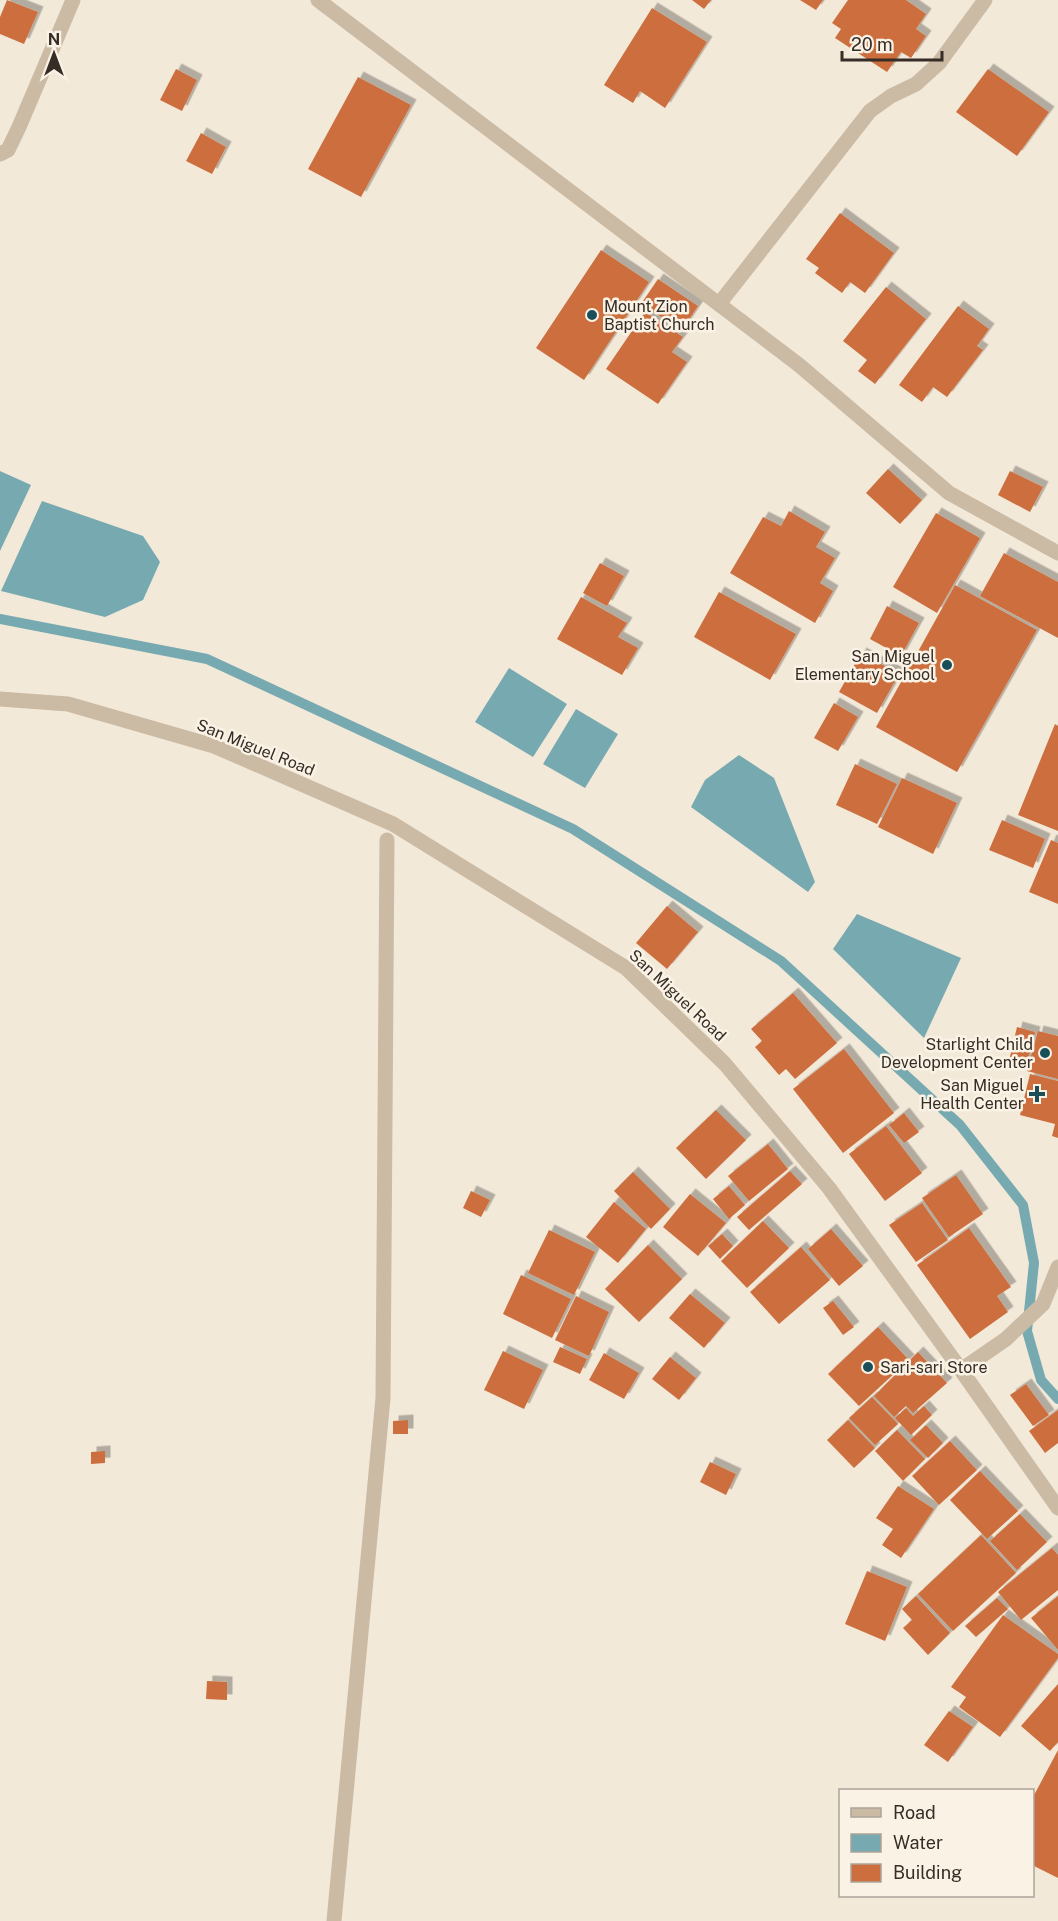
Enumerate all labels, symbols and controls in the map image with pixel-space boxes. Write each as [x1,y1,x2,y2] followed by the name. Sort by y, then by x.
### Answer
[24,24,84,84] north arrow
[842,24,942,62] scale bar
[48,30,60,49] text: N
[851,34,893,55] text: 20 m
[604,297,715,334] place label: Mount Zion Baptist Church
[585,308,599,322] marker: Mount Zion Baptist Church
[795,647,935,684] place label: San Miguel Elementary School
[940,658,954,672] marker: San Miguel Elementary School
[194,715,318,780] street label: San Miguel Road
[625,946,730,1045] street label: San Miguel Road
[881,1035,1033,1072] place label: Starlight Child Development Center
[1038,1046,1052,1060] marker: Starlight Child Development Center
[920,1076,1024,1113] place label: San Miguel Health Center
[1028,1085,1046,1103] marker: San Miguel Health Center
[880,1358,988,1377] place label: Sari-sari Store
[861,1360,875,1374] marker: Sari-sari Store
[839,1789,1034,1897] legend
[893,1802,936,1823] text: Road
[893,1832,943,1853] text: Water
[893,1862,962,1883] text: Building

